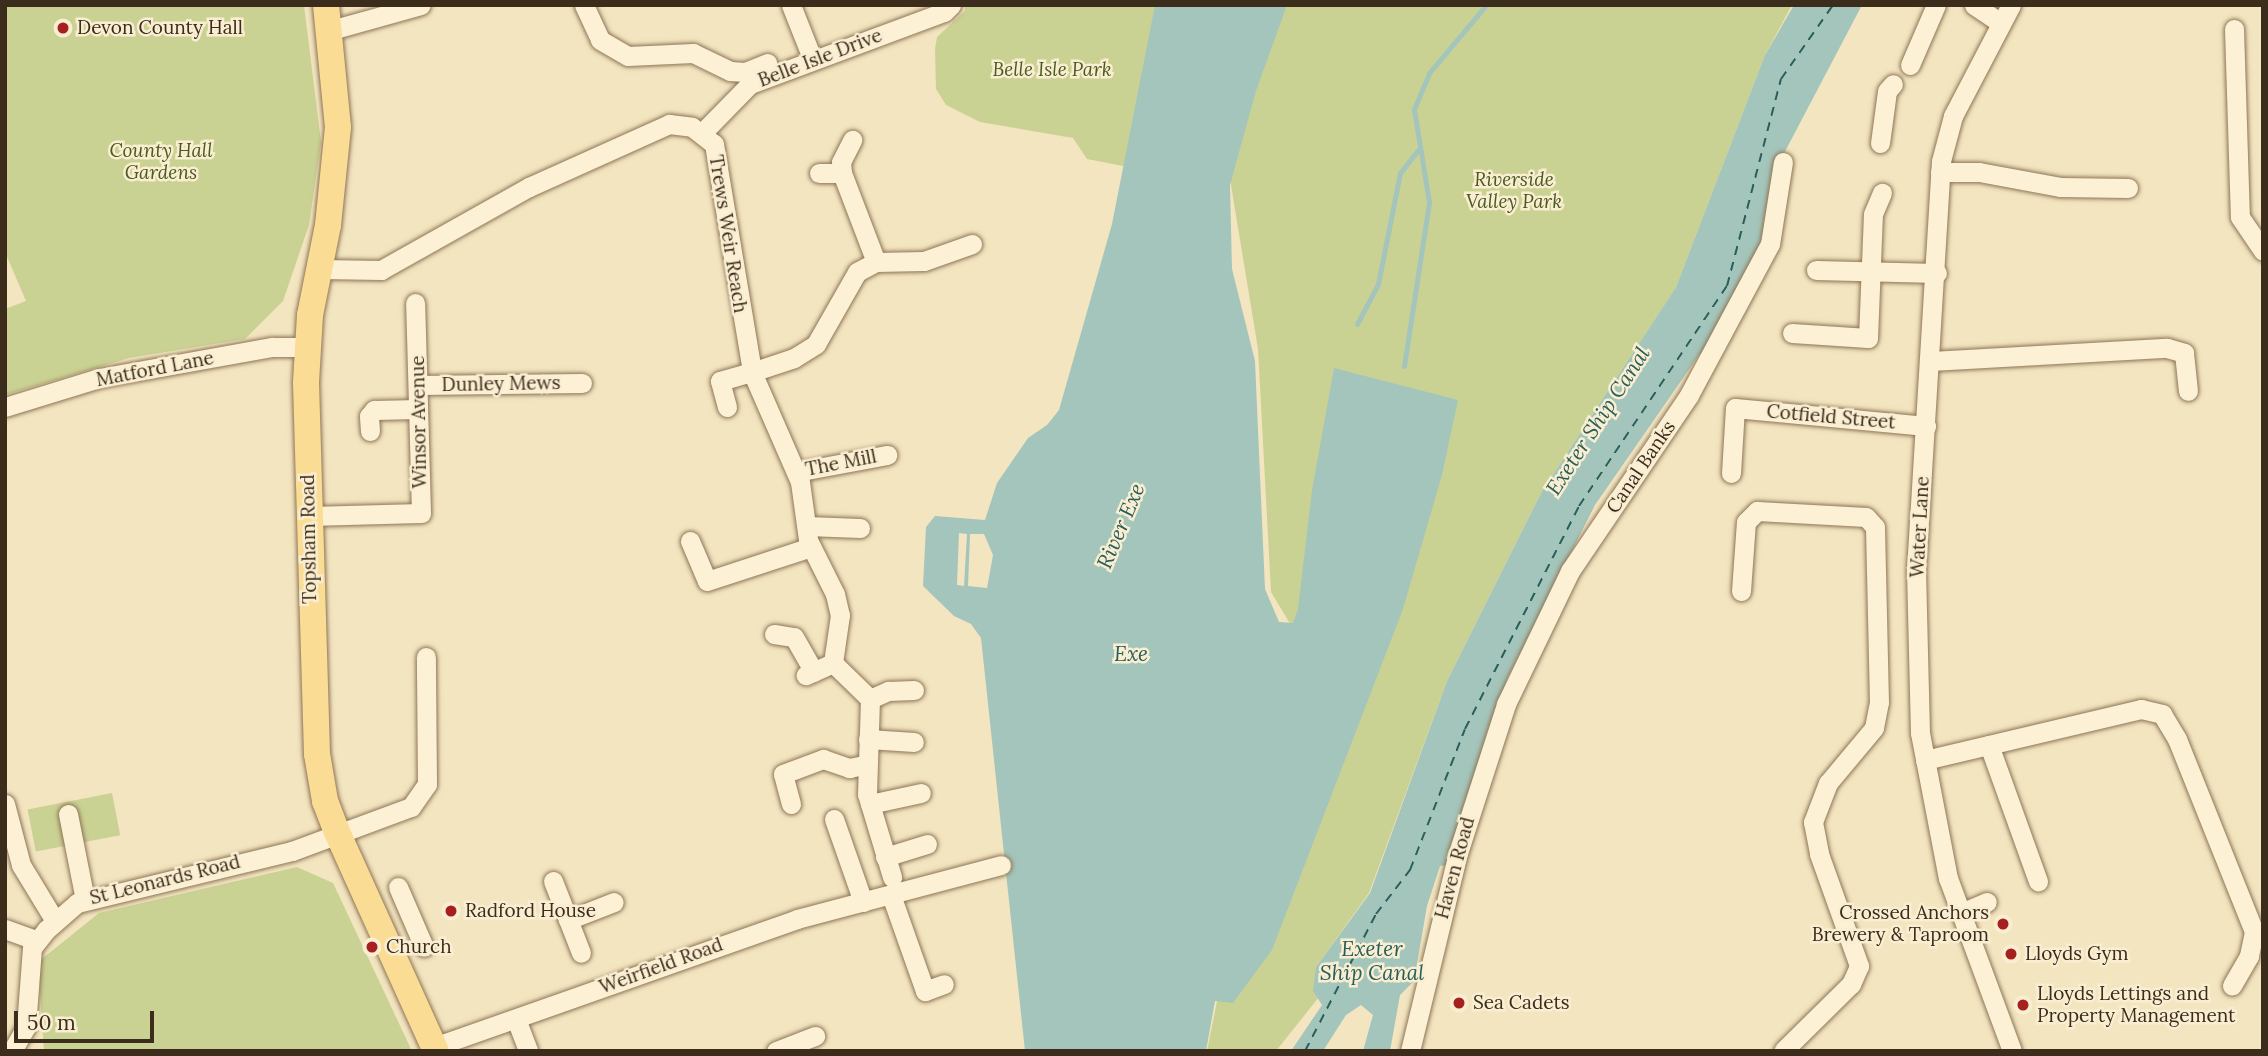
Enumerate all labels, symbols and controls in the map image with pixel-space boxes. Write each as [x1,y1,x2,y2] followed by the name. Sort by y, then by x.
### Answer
[77,17,243,39] place label: Devon County Hall
[55,20,71,36] marker: Devon County Hall
[755,24,885,92] street label: Belle Isle Drive
[992,59,1112,81] park label: Belle Isle Park
[109,140,213,184] park label: County Hall Gardens
[704,153,752,315] street label: Trews Weir Reach
[1466,169,1562,213] park label: Riverside Valley Park
[1541,342,1655,500] water label: Exeter Ship Canal
[94,346,216,392] street label: Matford Lane
[406,355,432,489] street label: Winsor Avenue
[441,372,561,396] street label: Dunley Mews
[1766,400,1896,434] street label: Cotfield Street
[1602,416,1680,518] street label: Canal Banks
[804,445,878,481] street label: The Mill
[296,474,322,604] street label: Topsham Road
[1906,476,1934,578] street label: Water Lane
[1092,480,1150,572] water label: River Exe
[1114,641,1148,667] water label: Exe
[1430,815,1480,921] street label: Haven Road
[88,850,242,910] street label: St Leonards Road
[465,900,596,922] place label: Radford House
[1812,902,1989,946] place label: Crossed Anchors Brewery & Taproom
[443,903,459,919] marker: Radford House
[1995,916,2011,932] marker: Crossed Anchors Brewery & Taproom
[596,933,726,999] street label: Weirfield Road
[386,936,452,958] place label: Church
[1320,936,1424,986] water label: Exeter Ship Canal
[364,939,380,955] marker: Church
[2025,943,2129,965] place label: Lloyds Gym
[2003,946,2019,962] marker: Lloyds Gym
[2037,983,2235,1027] place label: Lloyds Lettings and Property Management
[1473,992,1570,1014] place label: Sea Cadets
[1451,995,1467,1011] marker: Sea Cadets
[18,996,158,1040] scale bar
[2015,997,2031,1013] marker: Lloyds Lettings and Property Management
[27,1009,76,1036] text: 50 m

